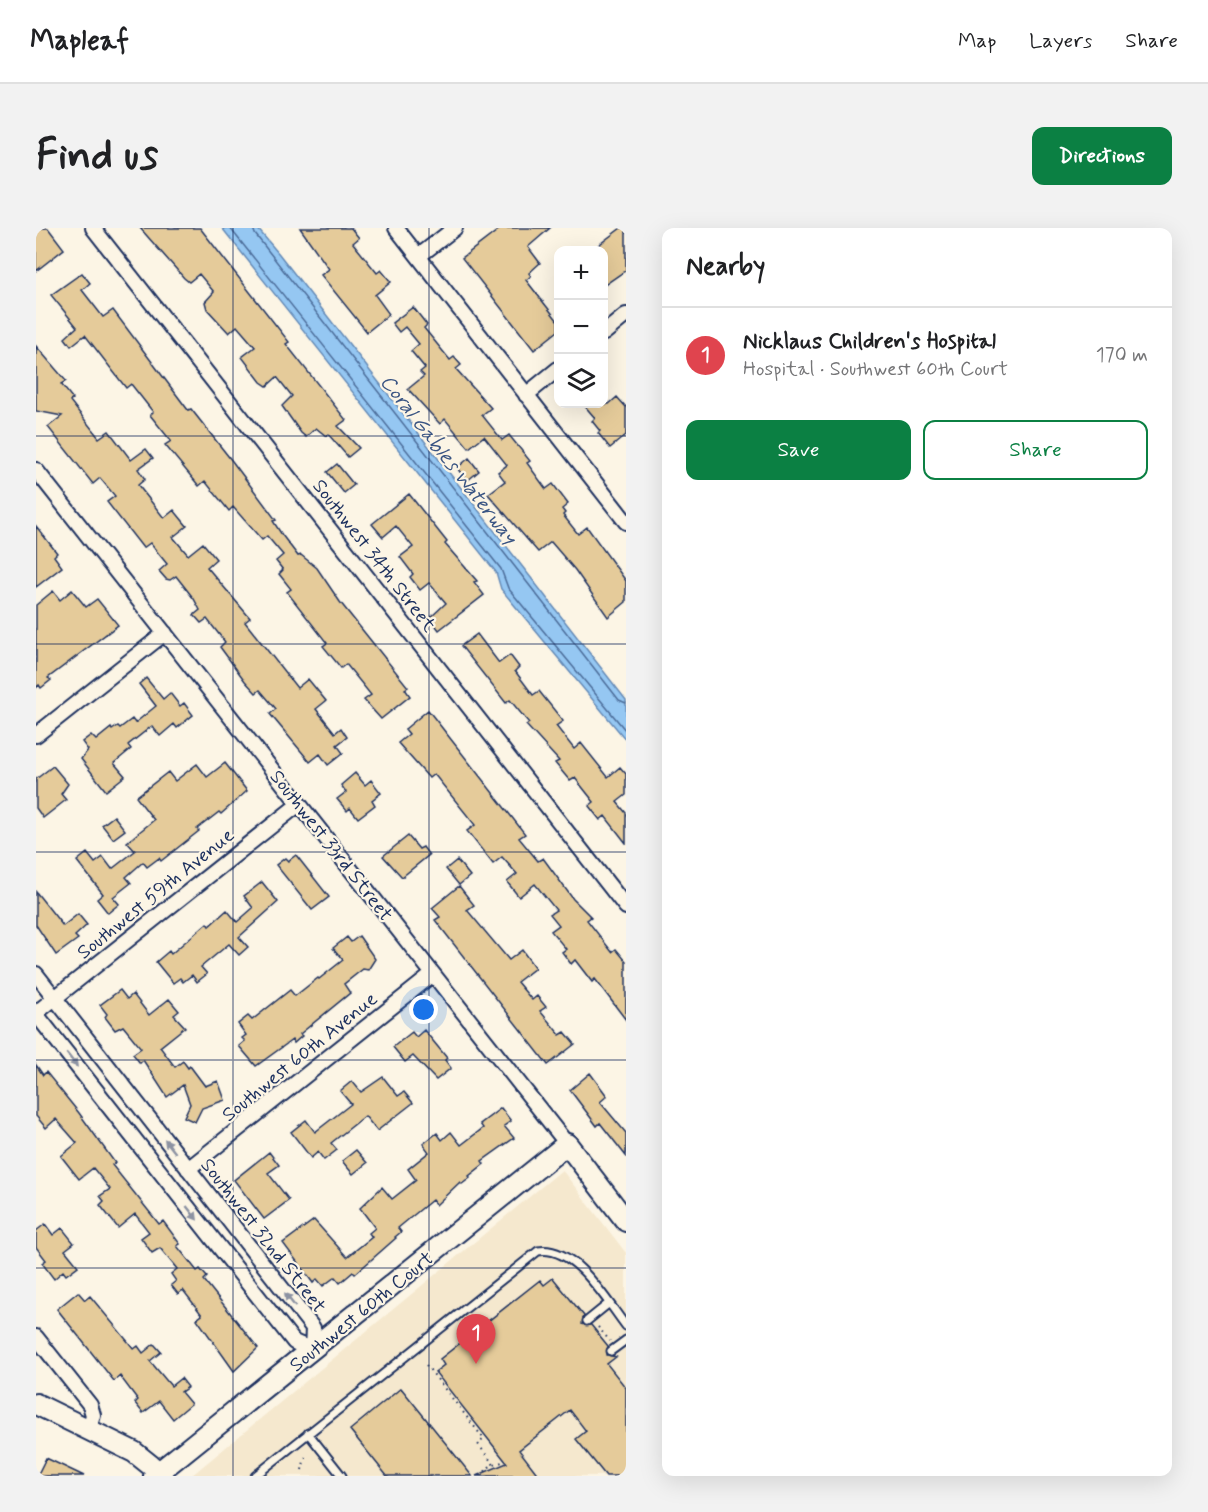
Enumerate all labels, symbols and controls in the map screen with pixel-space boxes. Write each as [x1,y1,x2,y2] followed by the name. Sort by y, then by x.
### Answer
[30,23,129,60] text: Mapleaf
[958,27,996,55] text: Map
[1029,27,1092,55] text: Layers
[1125,27,1178,55] text: Share
[1032,127,1172,185] button: Directions
[36,129,158,184] text: Find us
[554,246,608,408] map controls
[554,246,608,300] button: +
[686,250,765,284] text: Nearby
[554,300,608,354] button: −
[743,328,996,356] text: Nicklaus Children's Hospital
[701,342,710,369] text: 1
[1096,342,1148,369] text: 170 m
[554,354,608,408] button: layers
[743,356,1008,383] text: Hospital · Southwest 60th Court
[373,369,524,551] water label: Coral Gables Waterway
[686,420,911,480] button: Save
[923,420,1148,480] button: Share
[306,474,442,638] street label: Southwest 34th Street
[263,764,399,927] street label: Southwest 33rd Street
[72,822,240,966] street label: Southwest 59th Avenue
[216,986,384,1128] street label: Southwest 60th Avenue
[409,995,438,1024] your location
[66,1052,79,1068] one-way arrow
[164,1138,177,1154] one-way arrow
[194,1153,332,1319] street label: Southwest 32nd Street
[186,1206,198,1221] one-way arrow
[284,1246,440,1379] street label: Southwest 60th Court
[285,1292,297,1307] one-way arrow
[456,1314,496,1364] pin: 1

